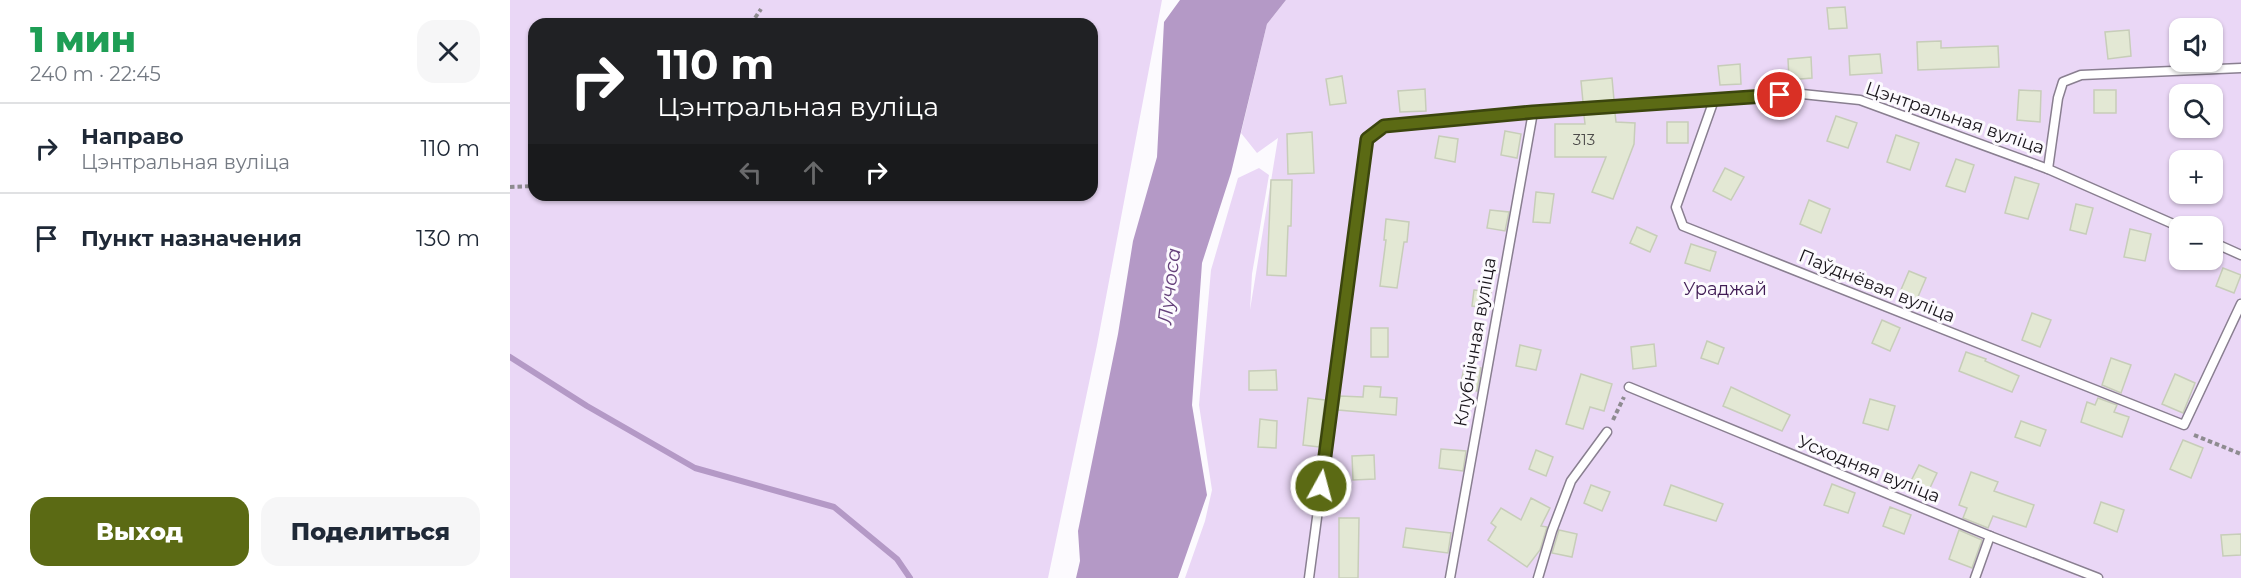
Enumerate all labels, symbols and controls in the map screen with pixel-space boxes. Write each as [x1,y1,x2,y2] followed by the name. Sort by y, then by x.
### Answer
[30,17,136,61] text: 1 мин
[2169,18,2223,270] map controls
[2169,18,2223,72] button: sound
[417,20,480,83] button: close
[657,38,774,90] text: 110 m
[558,42,636,120] icon: right
[30,62,161,86] text: 240 m · 22:45
[1754,69,1805,120] pin
[1863,77,2047,159] street label: Цэнтральная вуліца
[1763,78,1796,111] icon: arrive
[2169,84,2223,138] button: search
[657,90,939,123] text: Цэнтральная вуліца
[81,123,184,150] text: Направо
[1573,130,1595,149] house number: 313
[30,132,63,165] icon: right
[420,135,480,162] text: 110 m
[81,150,290,174] text: Цэнтральная вуліца
[2169,150,2223,204] button: +
[734,156,767,189] icon: left
[797,156,830,189] icon: ahead
[860,156,893,189] icon: right
[2169,216,2223,270] button: −
[30,222,63,255] icon: arrive
[81,225,302,252] text: Пункт назначения
[416,225,480,252] text: 130 m
[1796,245,1958,327] street label: Паўднёвая вуліца
[1152,246,1186,327] water label: Лучоса
[1449,256,1501,428] street label: Клубнічная вуліца
[1683,278,1767,300] park label: Ураджай
[1795,430,1943,508] street label: Усходняя вуліца
[1289,454,1353,518] position arrow
[30,497,249,566] button: Выход
[261,497,480,566] button: Поделиться

